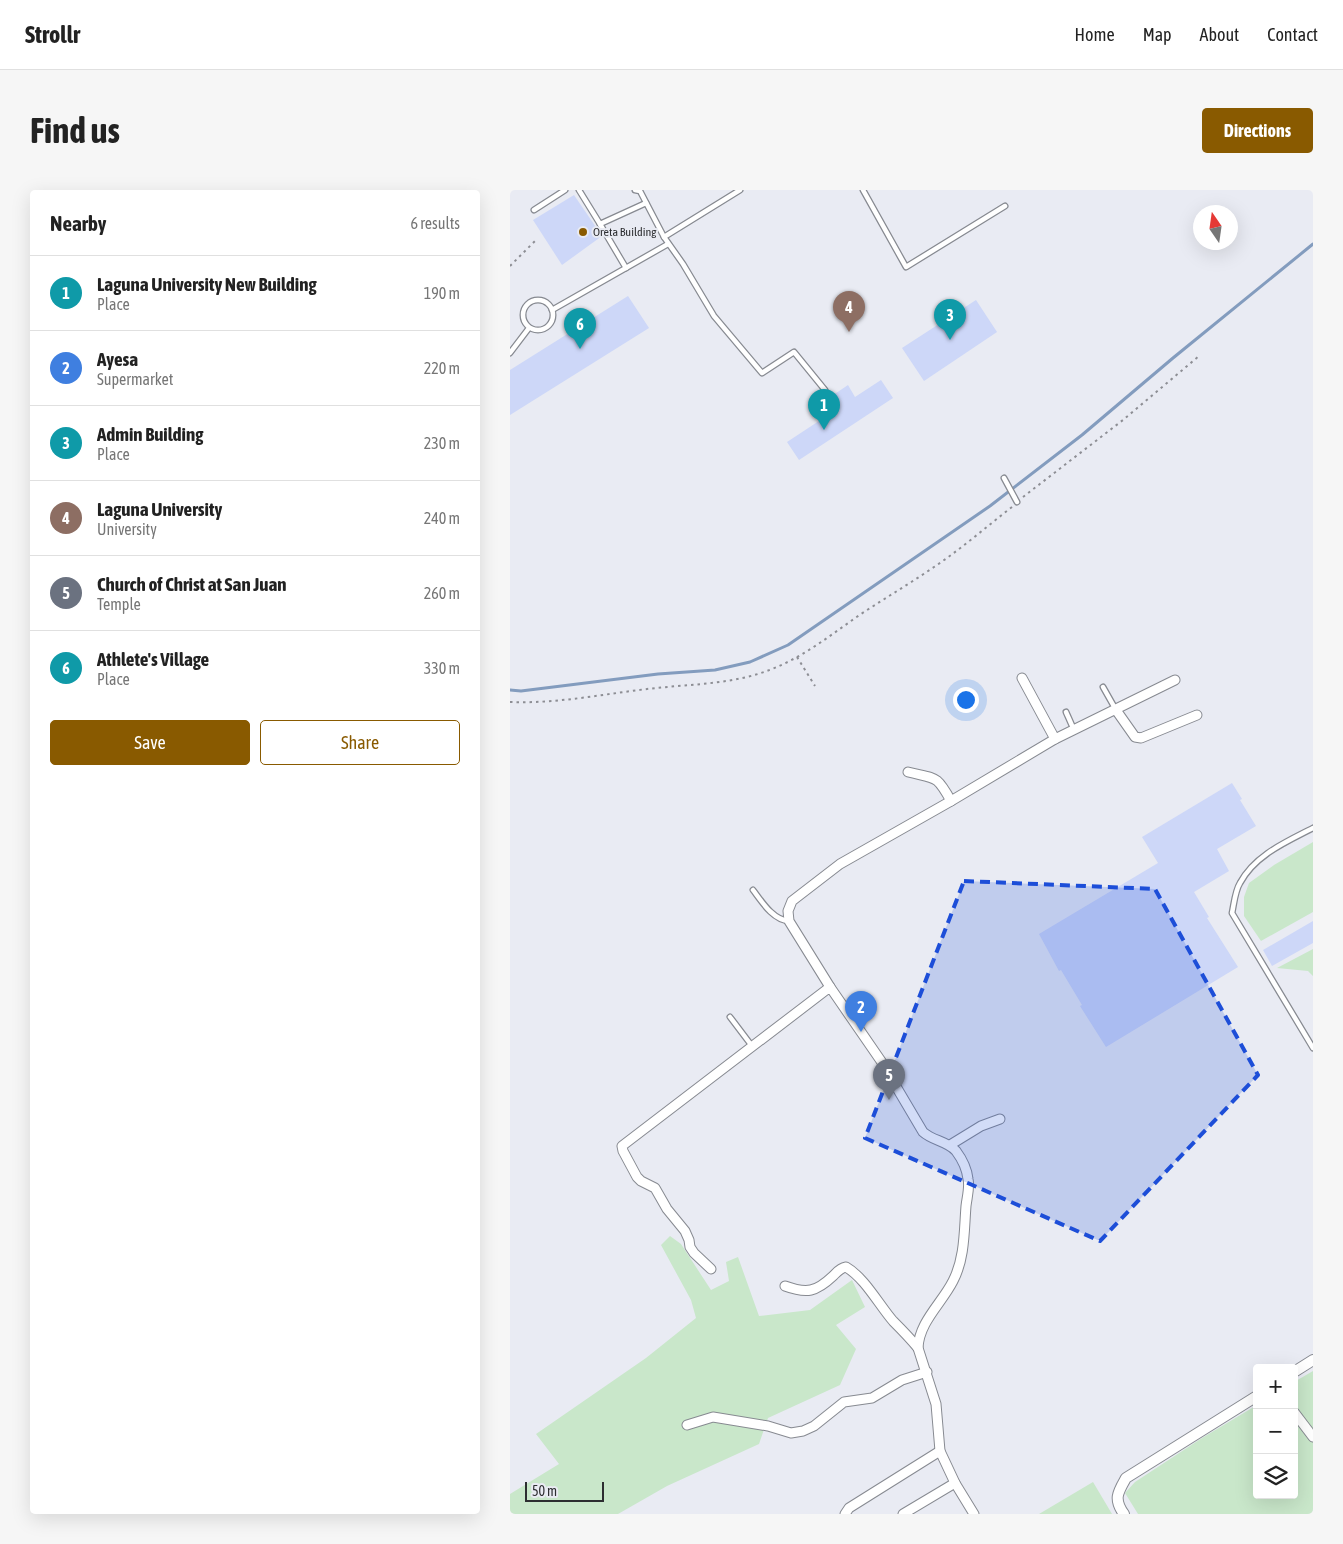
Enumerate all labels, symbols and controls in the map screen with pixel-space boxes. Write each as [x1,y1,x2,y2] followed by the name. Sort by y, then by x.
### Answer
[25,21,80,48] text: Strollr
[1075,24,1115,45] text: Home
[1143,24,1172,45] text: Map
[1200,24,1239,45] text: About
[1267,24,1318,45] text: Contact
[1202,108,1313,153] button: Directions
[30,110,120,150] text: Find us
[1193,205,1238,250] north arrow
[50,211,106,235] text: Nearby
[410,214,460,232] text: 6 results
[593,225,657,239] place label: Oreta Building
[577,226,589,238] marker: Oreta Building
[97,273,317,295] text: Laguna University New Building
[62,284,70,302] text: 1
[424,284,460,302] text: 190 m
[833,291,865,332] pin: 4
[97,295,130,313] text: Place
[934,299,966,340] pin: 3
[564,308,596,349] pin: 6
[97,348,138,370] text: Ayesa
[62,359,70,377] text: 2
[424,359,460,377] text: 220 m
[97,370,173,388] text: Supermarket
[808,389,840,430] pin: 1
[97,423,203,445] text: Admin Building
[62,434,70,452] text: 3
[424,434,460,452] text: 230 m
[97,445,130,463] text: Place
[97,498,222,520] text: Laguna University
[62,509,70,527] text: 4
[424,509,460,527] text: 240 m
[97,520,157,538] text: University
[97,573,287,595] text: Church of Christ at San Juan
[62,584,70,602] text: 5
[424,584,460,602] text: 260 m
[97,595,141,613] text: Temple
[97,648,209,670] text: Athlete's Village
[62,659,70,677] text: 6
[424,659,460,677] text: 330 m
[97,670,130,688] text: Place
[953,687,979,713] your location
[50,720,250,765] button: Save
[260,720,460,765] button: Share
[845,991,877,1032] pin: 2
[873,1059,905,1100] pin: 5
[1253,1364,1298,1499] map controls
[1253,1364,1298,1409] button: +
[1253,1409,1298,1454] button: −
[1253,1454,1298,1499] button: layers
[525,1479,604,1502] scale bar
[532,1483,557,1499] text: 50 m

